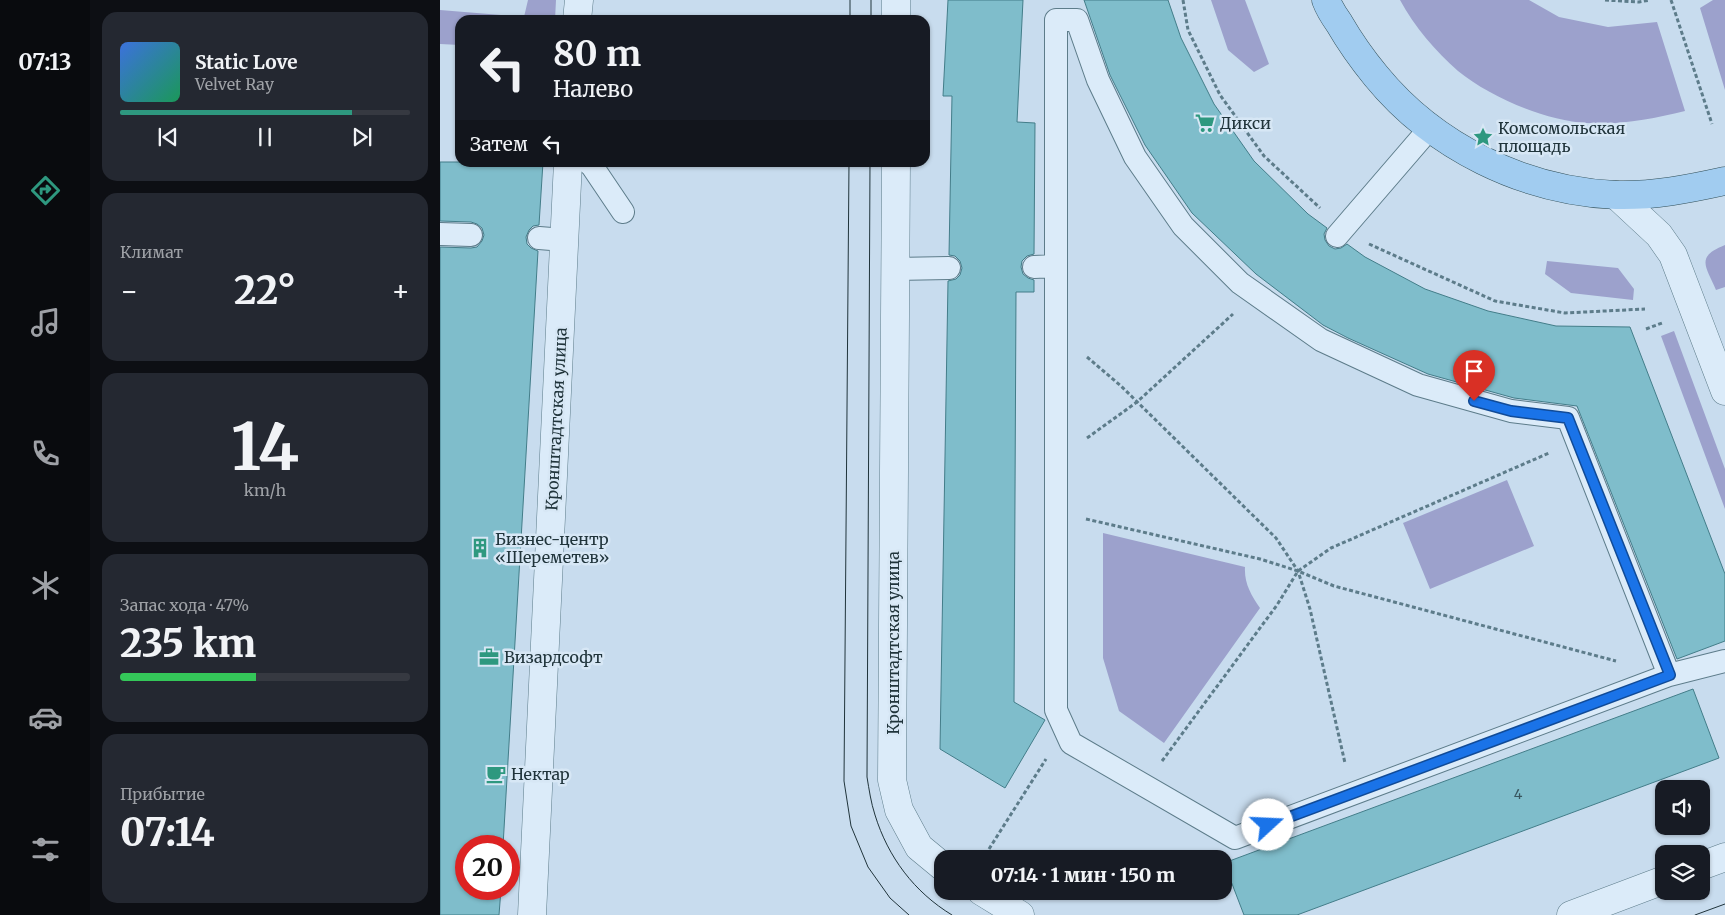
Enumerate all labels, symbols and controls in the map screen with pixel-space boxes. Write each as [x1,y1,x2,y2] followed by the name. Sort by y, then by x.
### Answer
[553,32,641,76] text: 80 m
[470,35,535,100] icon: left
[18,48,72,76] text: 07:13
[195,50,298,74] text: Static Love
[195,74,274,94] text: Velvet Ray
[553,75,633,103] text: Налево
[1194,112,1216,134] supermarket icon: Дикси
[1220,113,1271,133] place label: Дикси
[1498,118,1625,156] place label: Комсомольская площадь
[154,123,182,151] icon: previous
[251,123,279,151] icon: pause
[348,123,376,151] icon: next
[1472,126,1494,148] place icon: Комсомольская площадь
[538,130,566,158] icon: left
[470,132,528,156] text: Затем
[28,173,63,208] icon: directions
[120,242,183,262] text: Климат
[234,267,296,314] text: 22°
[120,273,139,309] text: −
[391,273,410,309] text: +
[28,305,63,340] icon: music
[541,326,571,511] street label: Кронштадтская улица
[1453,350,1495,401] pin
[1460,357,1488,385] icon: arrive
[231,406,299,488] text: 14
[28,436,63,471] icon: phone
[244,480,286,500] text: km/h
[495,529,610,567] place label: Бизнес-центр «Шереметев»
[469,537,491,559] building icon: Бизнес-центр «Шереметев»
[883,551,903,735] street label: Кронштадтская улица
[28,568,63,603] icon: climate
[120,595,249,615] text: Запас хода · 47%
[120,620,256,667] text: 235 km
[478,646,500,668] office icon: Визардсофт
[504,647,603,667] place label: Визардсофт
[28,700,63,735] icon: car
[485,763,507,785] cafe icon: Нектар
[511,764,570,784] place label: Нектар
[1655,780,1710,900] map controls
[1655,780,1710,835] button: sound
[120,784,205,804] text: Прибытие
[1514,785,1523,803] house number: 4
[1241,798,1293,850] position arrow
[120,809,215,856] text: 07:14
[28,832,63,867] icon: filters
[455,835,520,900] speed limit sign: 20
[1655,845,1710,900] button: layers
[991,863,1175,887] text: 07:14 · 1 мин · 150 m

